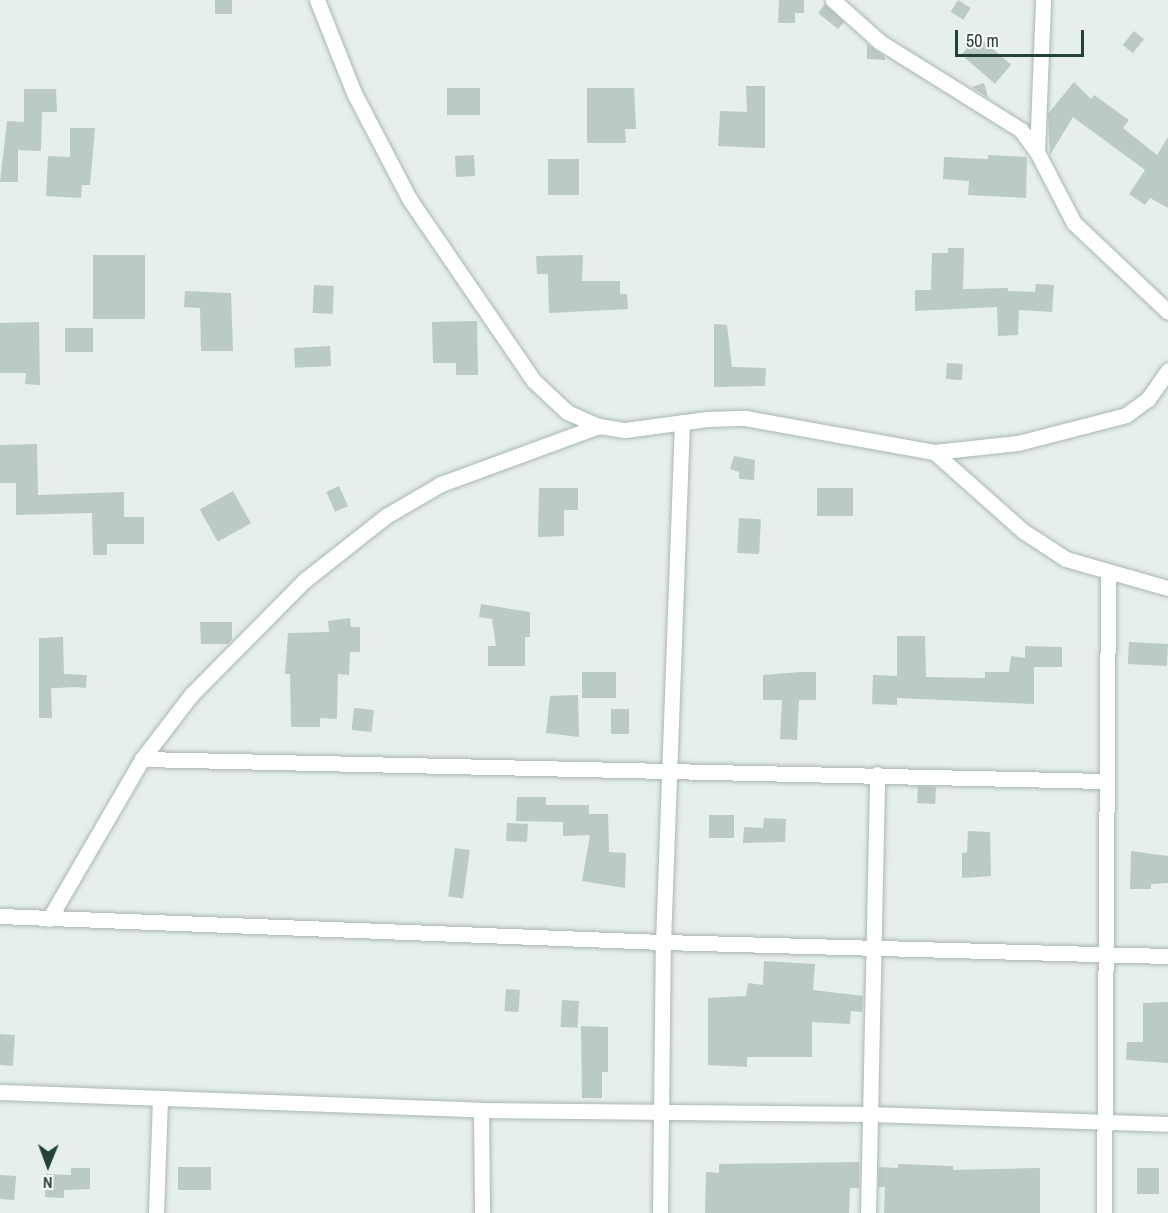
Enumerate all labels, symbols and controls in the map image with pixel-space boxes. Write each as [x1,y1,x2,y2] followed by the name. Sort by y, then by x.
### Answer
[958,18,1087,56] scale bar
[966,28,999,53] text: 50 m
[18,1135,78,1195] north arrow
[43,1172,53,1194] text: N

